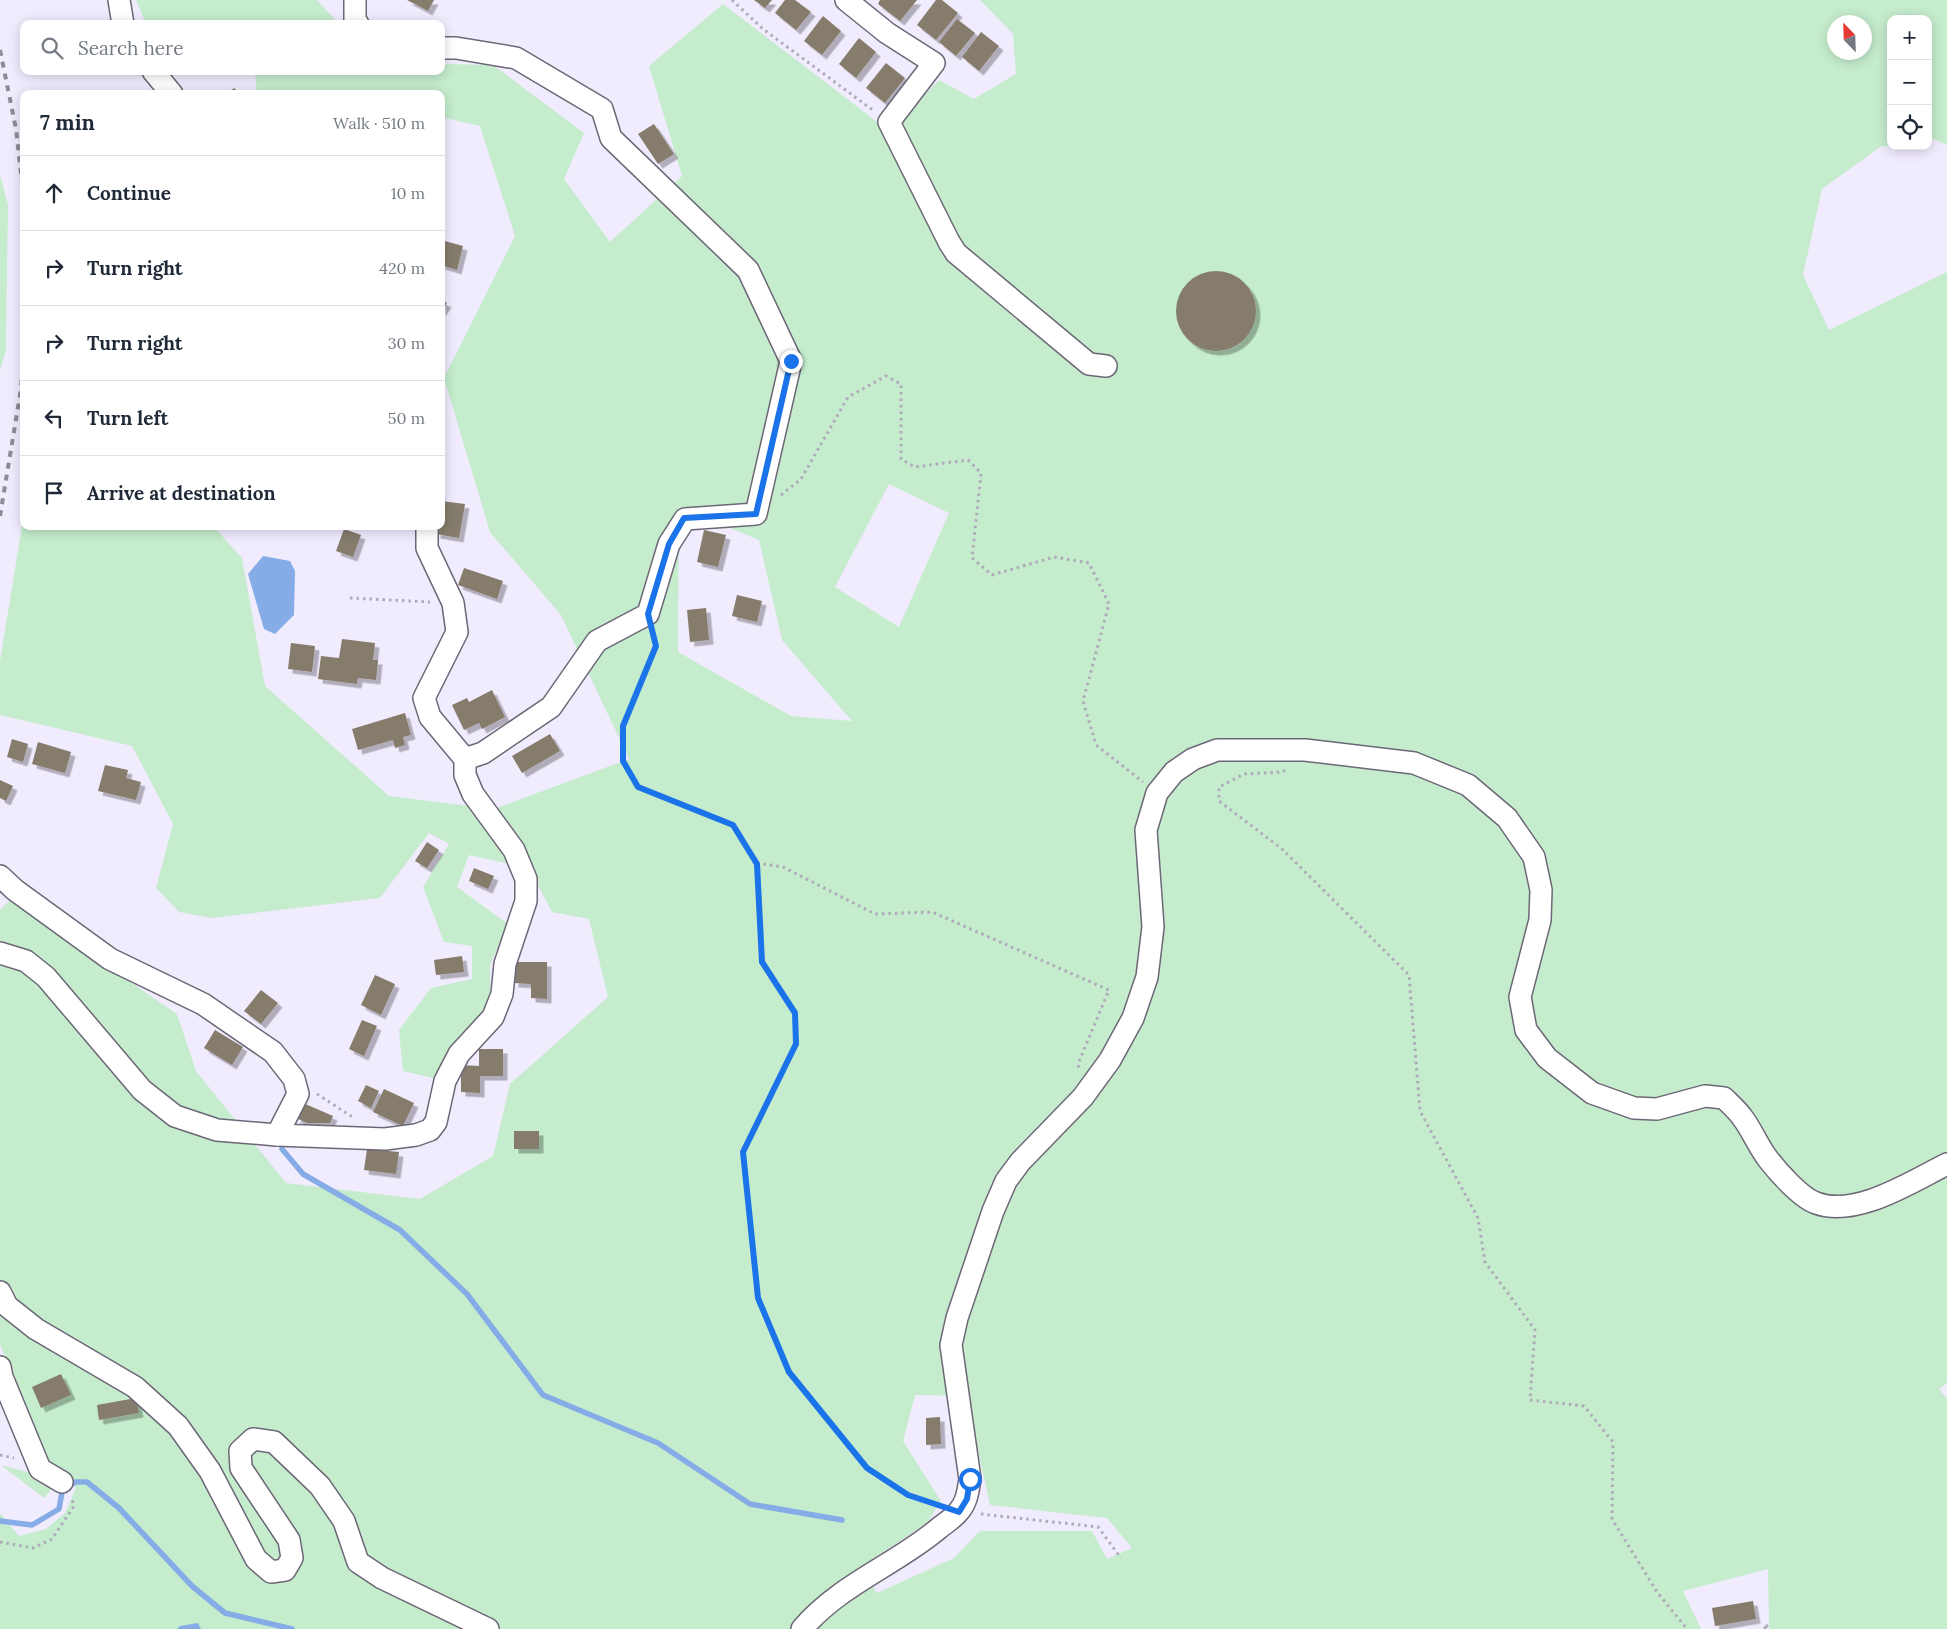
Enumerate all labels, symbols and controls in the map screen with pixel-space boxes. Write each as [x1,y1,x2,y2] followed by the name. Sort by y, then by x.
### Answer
[1827,15,1872,60] north arrow
[1887,15,1932,150] map controls
[1887,15,1932,60] button: +
[20,20,445,75] search box
[38,34,66,62] icon: search
[78,36,184,60] text: Search here
[1887,60,1932,105] button: −
[1887,105,1932,150] button: locate
[40,109,95,136] text: 7 min
[333,113,425,133] text: Walk · 510 m
[40,179,68,207] icon: ahead
[87,181,171,205] text: Continue
[391,183,425,203] text: 10 m
[40,254,68,282] icon: right
[87,256,183,280] text: Turn right
[379,258,425,278] text: 420 m
[40,329,68,357] icon: right
[87,331,183,355] text: Turn right
[388,333,425,353] text: 30 m
[780,350,803,373] route end
[40,404,68,432] icon: left
[87,406,168,430] text: Turn left
[388,408,425,428] text: 50 m
[40,479,68,507] icon: arrive
[87,481,276,505] text: Arrive at destination
[959,1468,982,1491] route start

